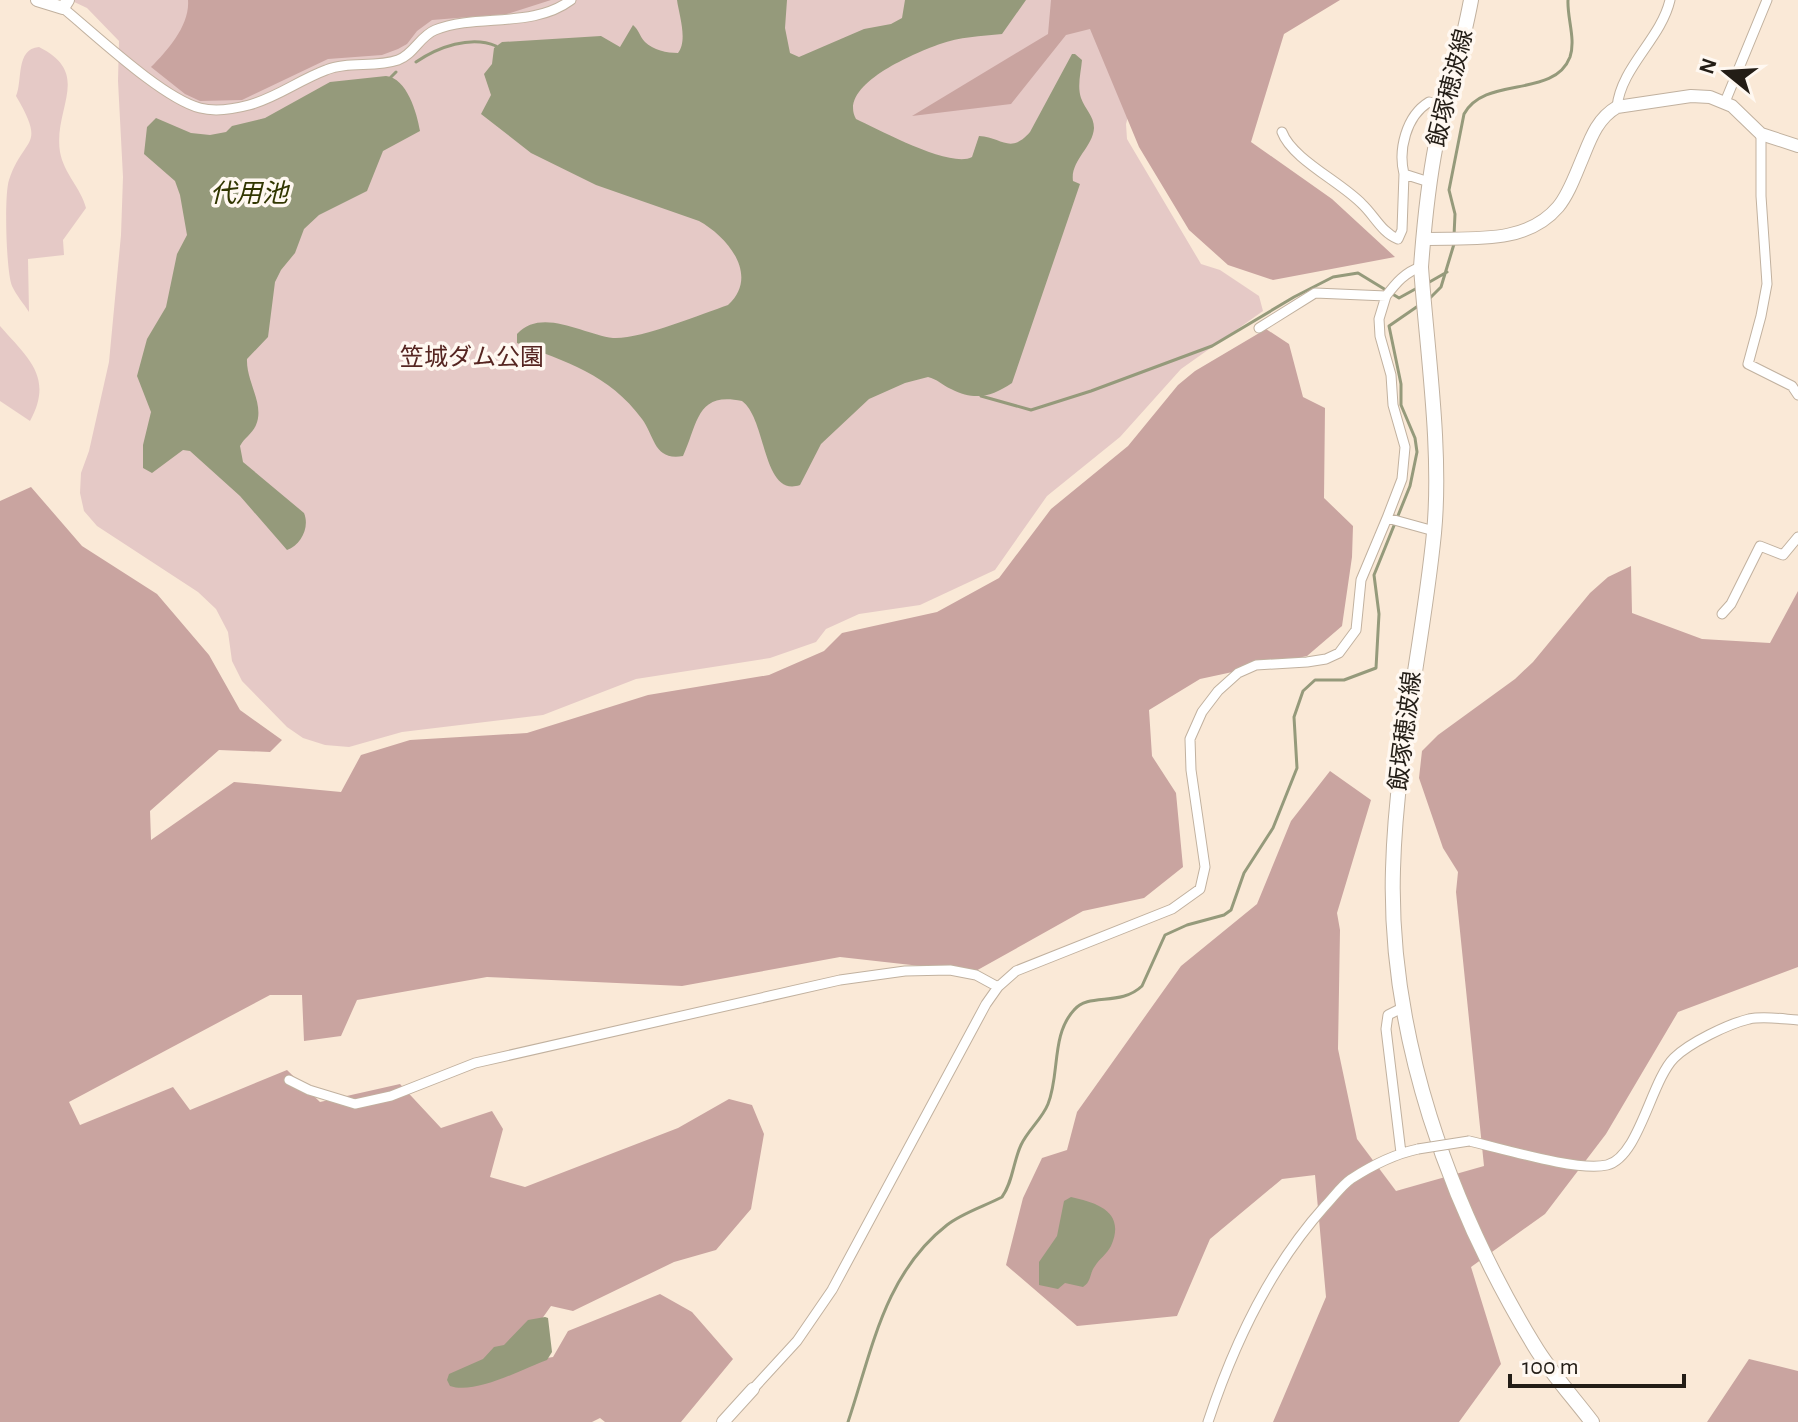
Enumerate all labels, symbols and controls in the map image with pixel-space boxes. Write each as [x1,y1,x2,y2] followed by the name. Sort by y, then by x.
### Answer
[1423,26,1477,149] street label: 飯塚穂波線
[1686,32,1766,112] north arrow
[1695,55,1721,77] text: N
[210,180,291,207] water label: 代用池
[400,344,544,370] park label: 笠城ダム公園
[1385,670,1425,792] street label: 飯塚穂波線
[1510,1338,1684,1388] scale bar
[1522,1355,1579,1379] text: 100 m

